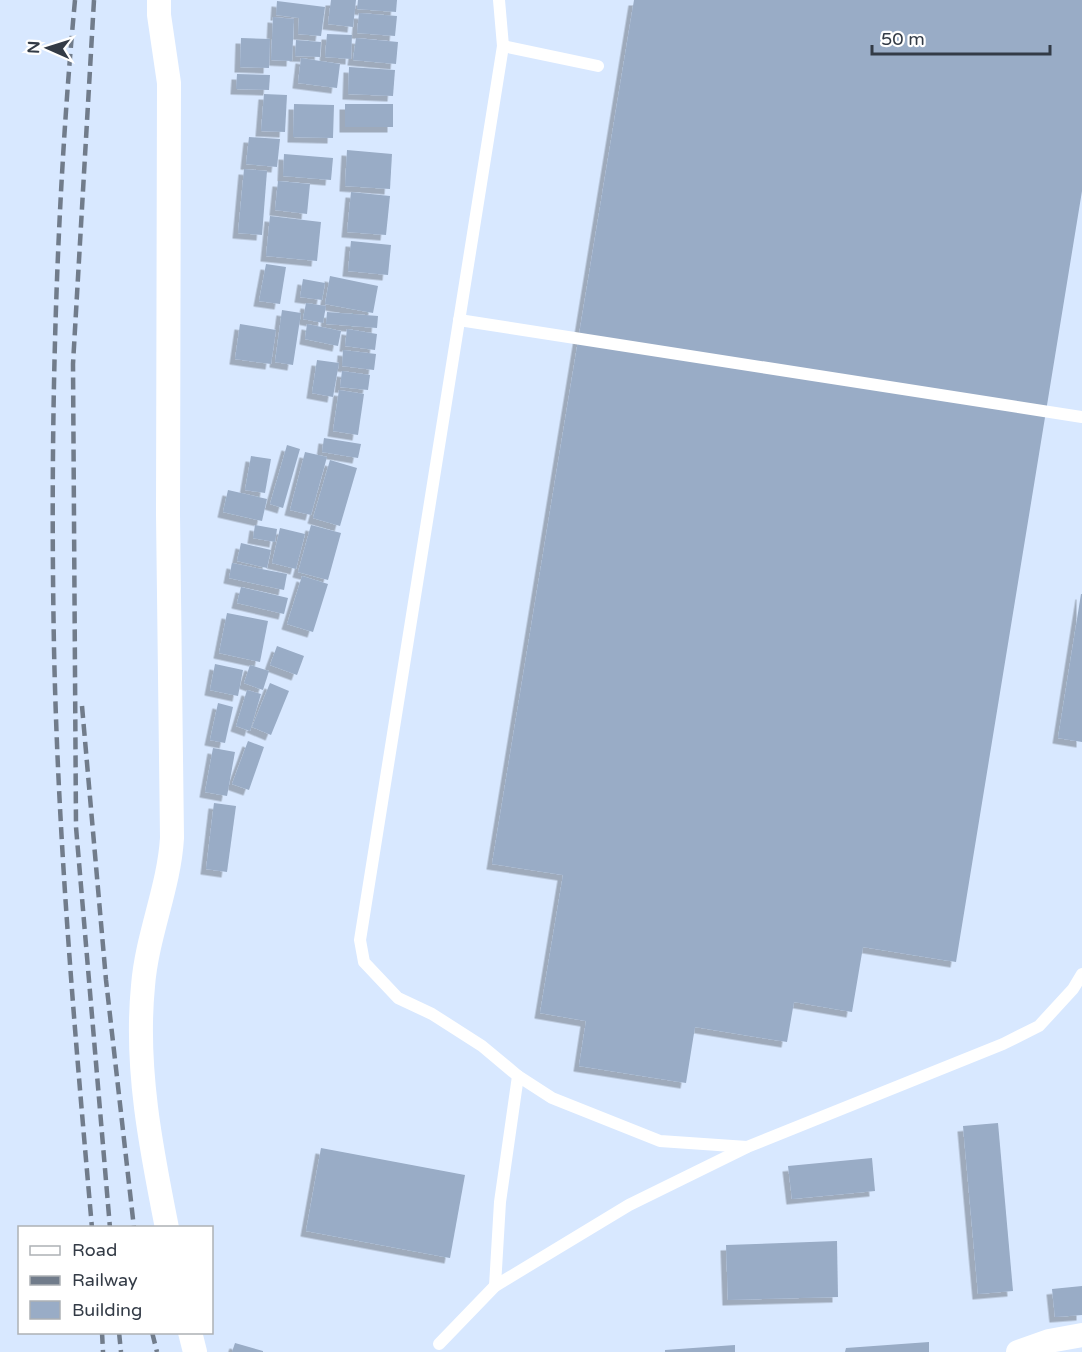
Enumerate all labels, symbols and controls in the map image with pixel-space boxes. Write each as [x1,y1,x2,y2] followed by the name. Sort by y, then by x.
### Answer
[18,18,78,78] north arrow
[872,18,1050,56] scale bar
[881,28,925,50] text: 50 m
[24,40,44,54] text: N
[18,1226,213,1334] legend
[72,1239,117,1261] text: Road
[72,1269,138,1291] text: Railway
[72,1299,142,1321] text: Building

